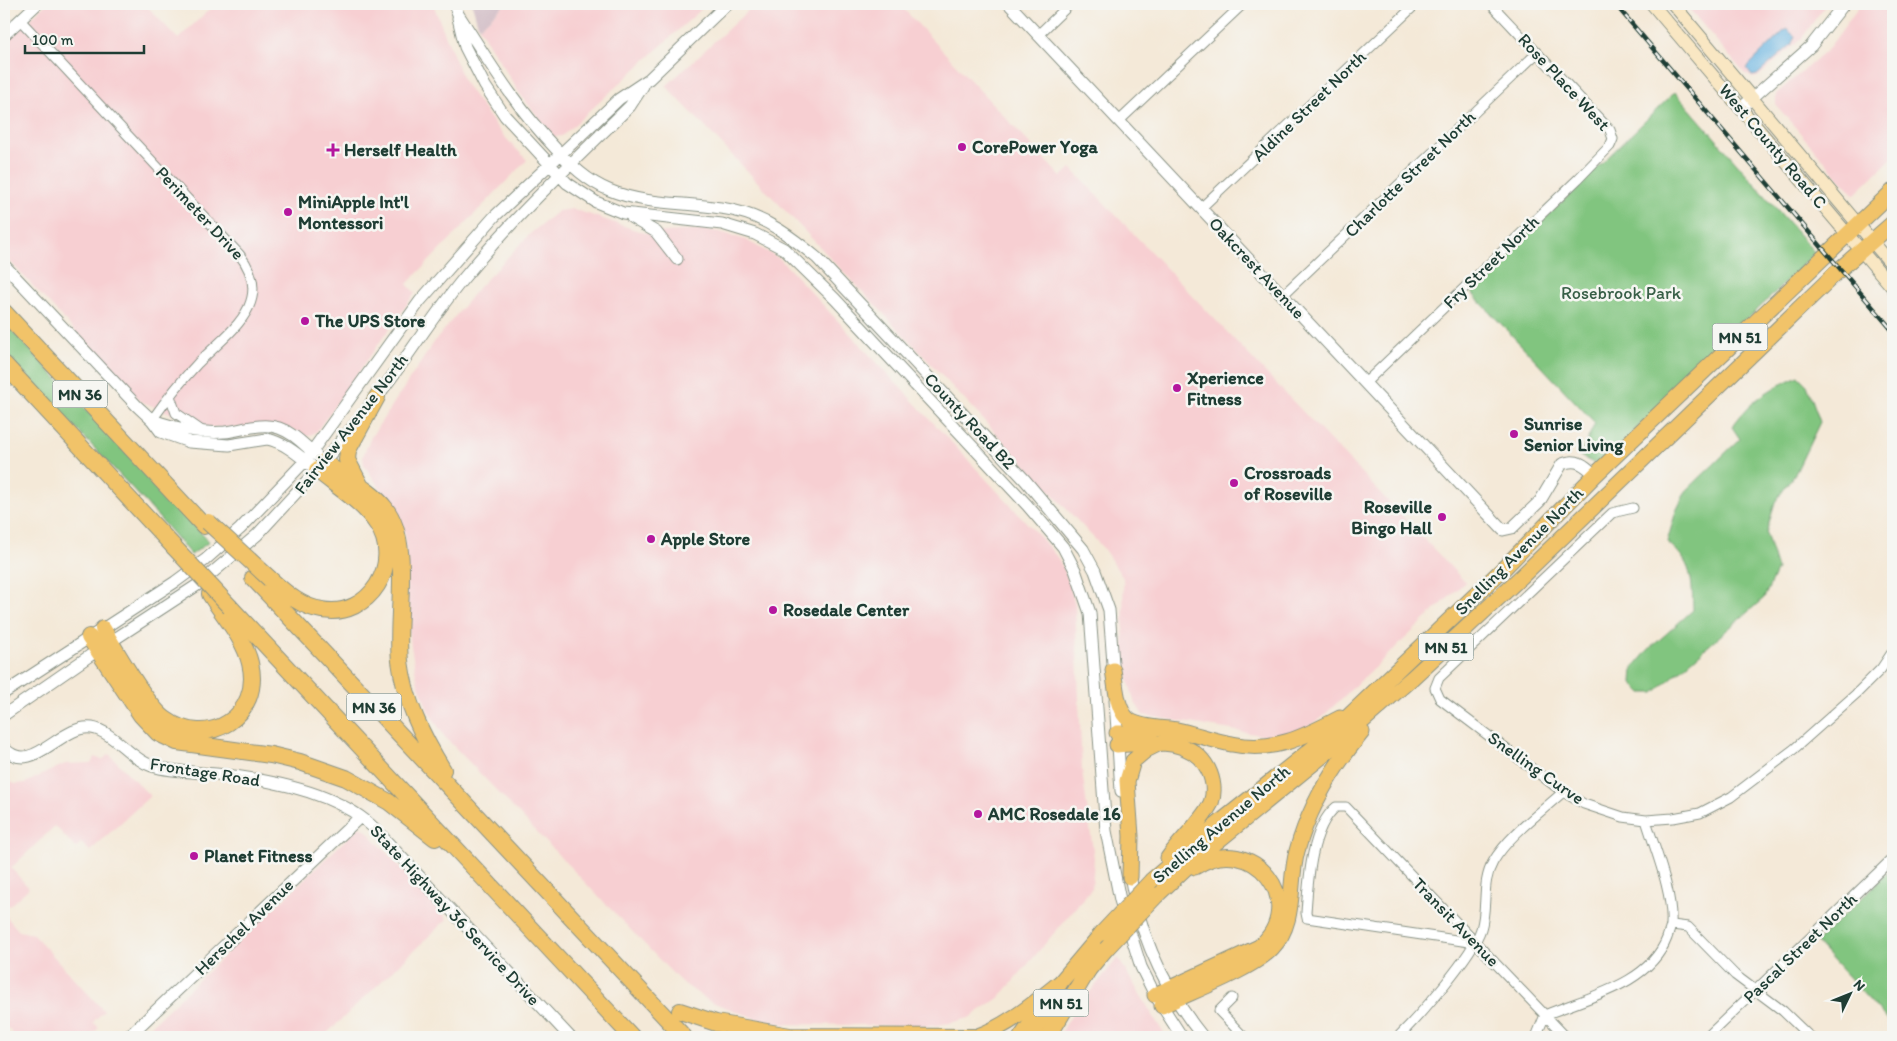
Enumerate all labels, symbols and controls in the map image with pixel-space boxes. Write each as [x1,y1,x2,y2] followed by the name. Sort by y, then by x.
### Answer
[25,22,144,54] scale bar
[1513,29,1615,135] street label: Rose Place West
[32,31,74,49] text: 100 m
[1247,46,1371,166] street label: Aldine Street North
[1714,79,1832,213] street label: West County Road C
[1340,106,1480,242] street label: Charlotte Street North
[972,136,1099,158] place label: CorePower Yoga
[344,139,457,161] place label: Herself Health
[956,141,968,153] marker: CorePower Yoga
[326,143,340,157] marker: Herself Health
[151,162,249,264] street label: Perimeter Drive
[298,191,410,234] place label: MiniApple Int'l Montessori
[282,206,294,218] marker: MiniApple Int'l Montessori
[1438,211,1544,313] street label: Fry Street North
[1204,212,1310,324] street label: Oakcrest Avenue
[1561,282,1682,304] park label: Rosebrook Park
[314,310,426,332] place label: The UPS Store
[299,315,311,327] marker: The UPS Store
[1712,324,1768,351] road number: MN 51
[289,349,413,499] street label: Fairview Avenue North
[1187,367,1264,410] place label: Xperience Fitness
[920,368,1021,474] street label: County Road B2
[52,380,108,408] road number: MN 36
[1171,382,1183,394] marker: Xperience Fitness
[1524,413,1624,456] place label: Sunrise Senior Living
[1508,428,1520,440] marker: Sunrise Senior Living
[1244,462,1333,505] place label: Crossroads of Roseville
[1228,477,1240,489] marker: Crossroads of Roseville
[1450,482,1588,620] street label: Snelling Avenue North
[1351,496,1433,539] place label: Roseville Bingo Hall
[1436,511,1448,523] marker: Roseville Bingo Hall
[660,528,750,550] place label: Apple Store
[645,533,657,545] marker: Apple Store
[783,599,910,621] place label: Rosedale Center
[767,604,779,616] marker: Rosedale Center
[1418,634,1474,660] road number: MN 51
[346,694,402,720] road number: MN 36
[1484,727,1588,809] street label: Snelling Curve
[148,752,262,792] street label: Frontage Road
[1148,760,1295,888] street label: Snelling Avenue North
[987,803,1121,825] place label: AMC Rosedale 16
[972,808,984,820] marker: AMC Rosedale 16
[365,820,545,1010] street label: State Highway 36 Service Drive
[204,845,313,867] place label: Planet Fitness
[188,850,200,862] marker: Planet Fitness
[1408,873,1504,971] street label: Transit Avenue
[190,874,298,980] street label: Herschel Avenue
[1739,888,1861,1008] street label: Pascal Street North
[1824,968,1874,1018] north arrow
[1034,990,1088,1016] road number: MN 51

